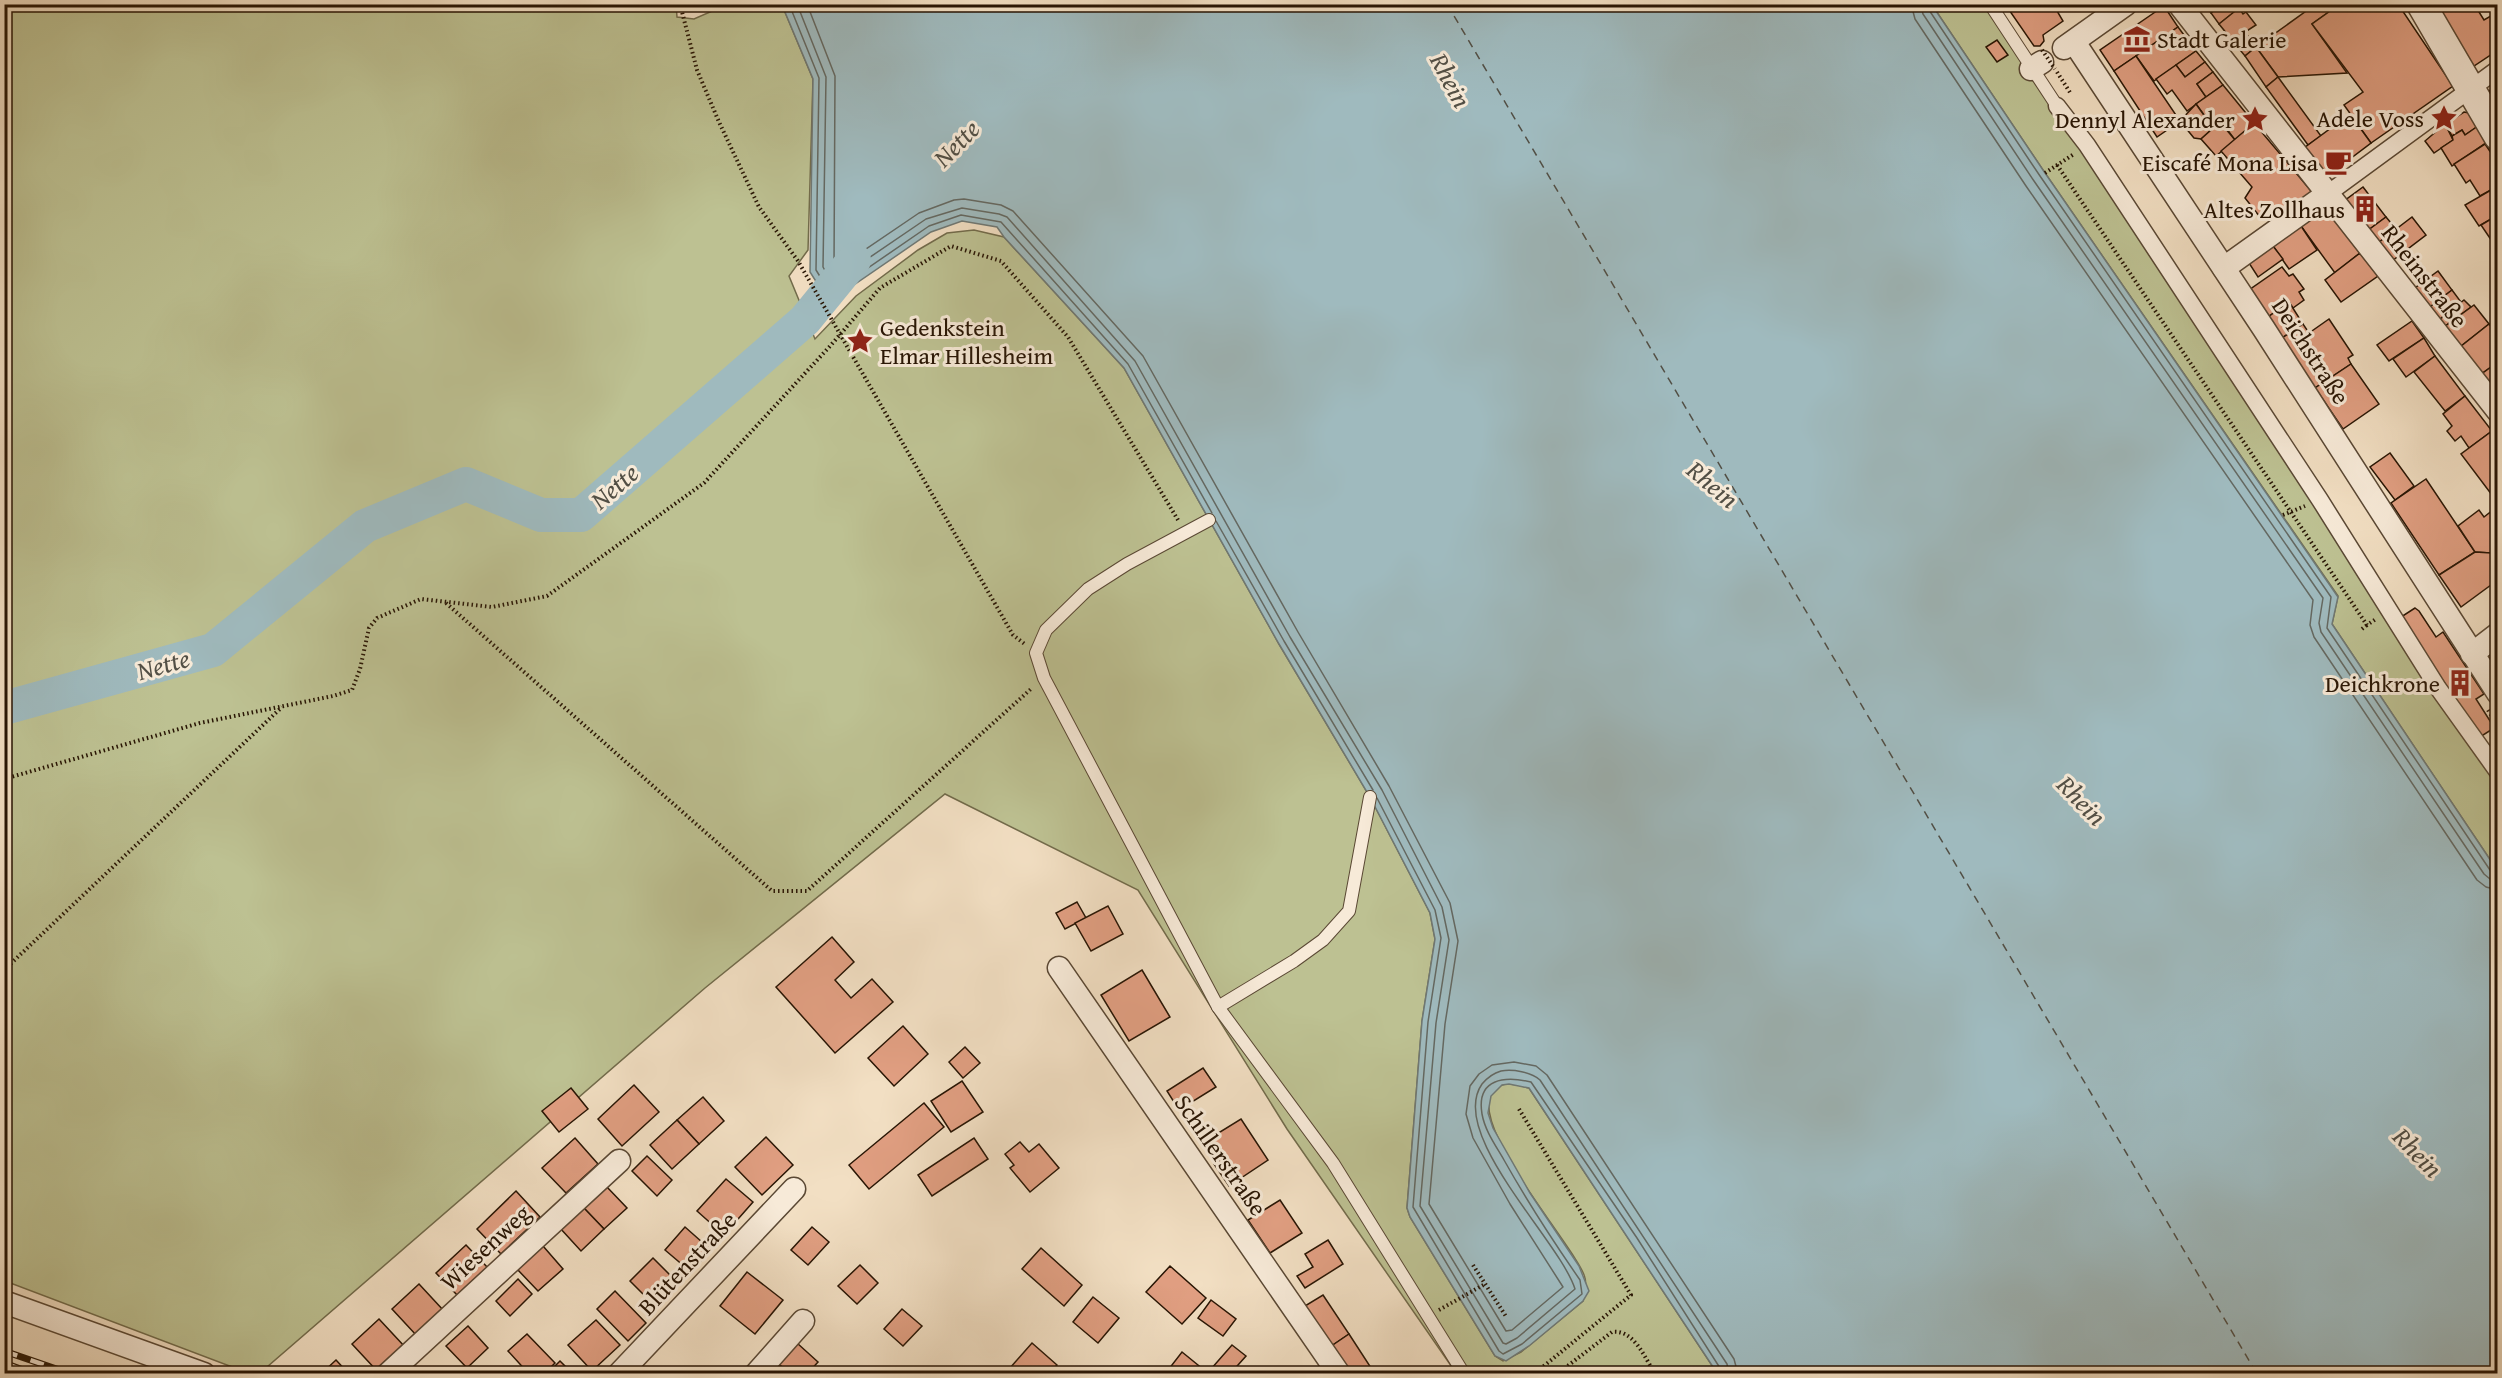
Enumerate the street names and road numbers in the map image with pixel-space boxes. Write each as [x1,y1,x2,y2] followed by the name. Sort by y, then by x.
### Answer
[2373,217,2477,335] street label: Rheinstraße
[2263,291,2359,411] street label: Deichstraße
[1166,1087,1276,1223] street label: Schillerstraße
[432,1196,538,1298] street label: Wiesenweg
[630,1203,744,1323] street label: Blütenstraße

